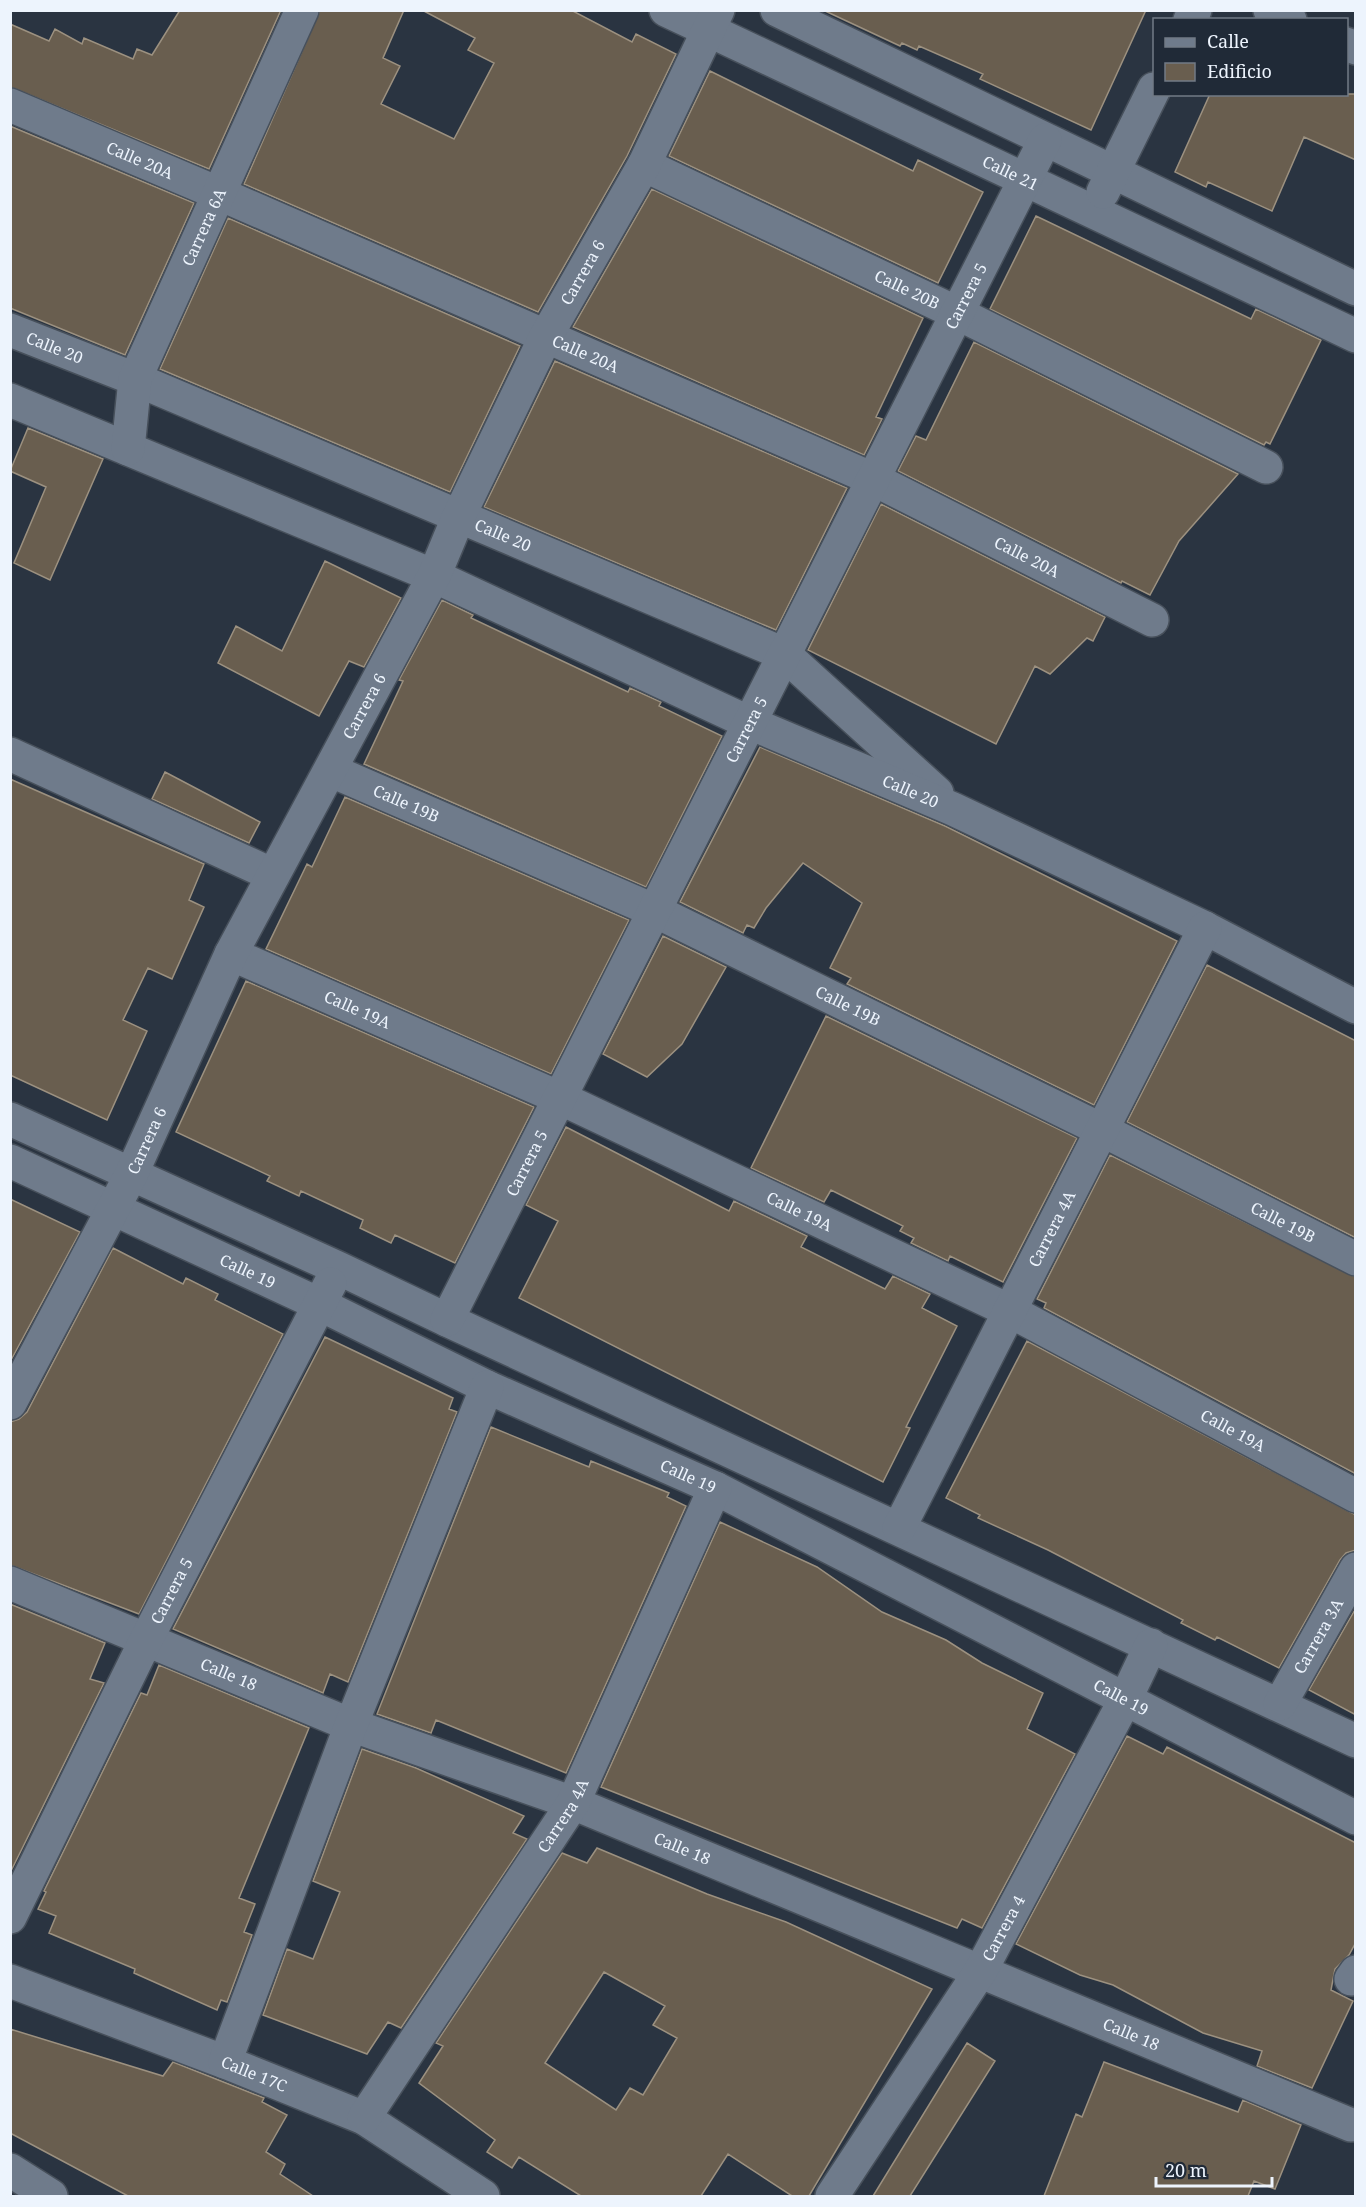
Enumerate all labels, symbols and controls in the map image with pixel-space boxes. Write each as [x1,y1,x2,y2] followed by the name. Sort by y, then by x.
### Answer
[1153,18,1348,96] legend
[1207,29,1249,53] text: Calle
[1207,59,1272,83] text: Edificio
[103,136,177,184] street label: Calle 20A
[979,150,1042,195] street label: Calle 21
[177,184,231,270] street label: Carrera 6A
[555,236,610,309] street label: Carrera 6
[940,259,992,333] street label: Carrera 5
[871,265,943,314] street label: Calle 20B
[23,326,86,369] street label: Calle 20
[549,329,623,378] street label: Calle 20A
[471,513,535,557] street label: Calle 20
[990,531,1064,583] street label: Calle 20A
[337,669,391,743] street label: Carrera 6
[720,692,772,767] street label: Carrera 5
[879,769,942,813] street label: Calle 20
[370,779,443,827] street label: Calle 19B
[812,980,884,1031] street label: Calle 19B
[321,985,395,1034] street label: Calle 19A
[122,1103,171,1178] street label: Carrera 6
[501,1126,553,1200] street label: Carrera 5
[763,1186,837,1237] street label: Calle 19A
[1023,1186,1081,1271] street label: Carrera 4A
[1247,1196,1319,1248] street label: Calle 19B
[216,1249,279,1293] street label: Calle 19
[1197,1404,1270,1457] street label: Calle 19A
[657,1454,720,1498] street label: Calle 19
[145,1554,198,1628] street label: Carrera 5
[1288,1594,1349,1678] street label: Carrera 3A
[197,1653,260,1696] street label: Calle 18
[1090,1674,1153,1720] street label: Calle 19
[532,1775,594,1857] street label: Carrera 4A
[651,1827,714,1870] street label: Calle 18
[977,1891,1030,1965] street label: Carrera 4
[1100,2013,1163,2056] street label: Calle 18
[218,2051,290,2097] street label: Calle 17C
[1156,2150,1272,2188] scale bar
[1165,2158,1207,2182] text: 20 m

